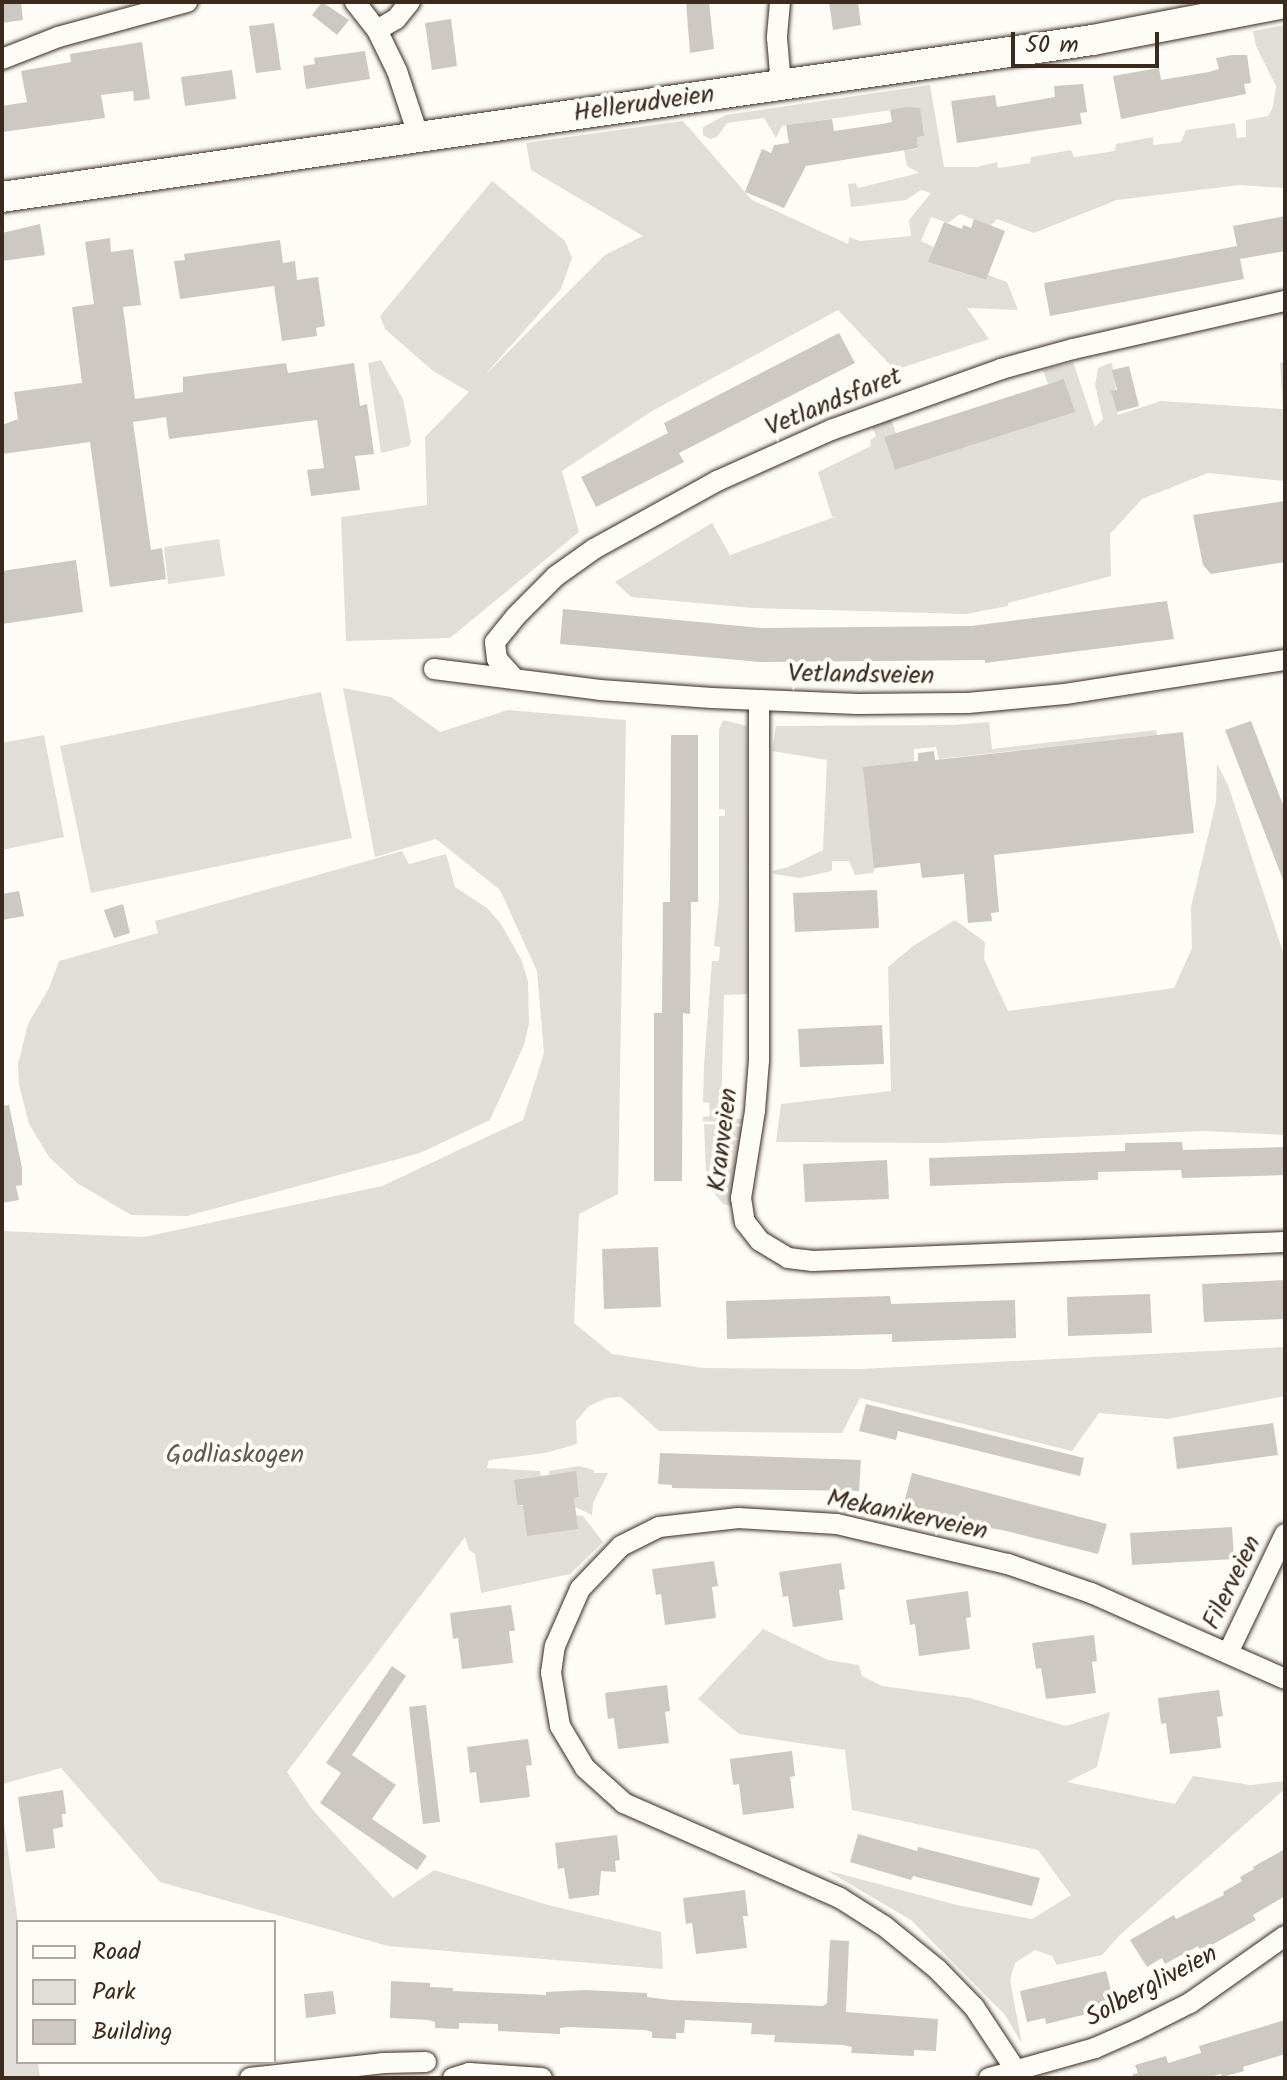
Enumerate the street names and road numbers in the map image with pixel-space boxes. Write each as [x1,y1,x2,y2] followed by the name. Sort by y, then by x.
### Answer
[571,80,717,130] street label: Hellerudveien
[761,361,907,445] street label: Vetlandsfaret
[787,659,935,693] street label: Vetlandsveien
[702,1086,746,1194] street label: Kranveien
[824,1484,990,1548] street label: Mekanikerveien
[1197,1531,1269,1635] street label: Filerveien
[1081,1939,1223,2035] street label: Solbergliveien

